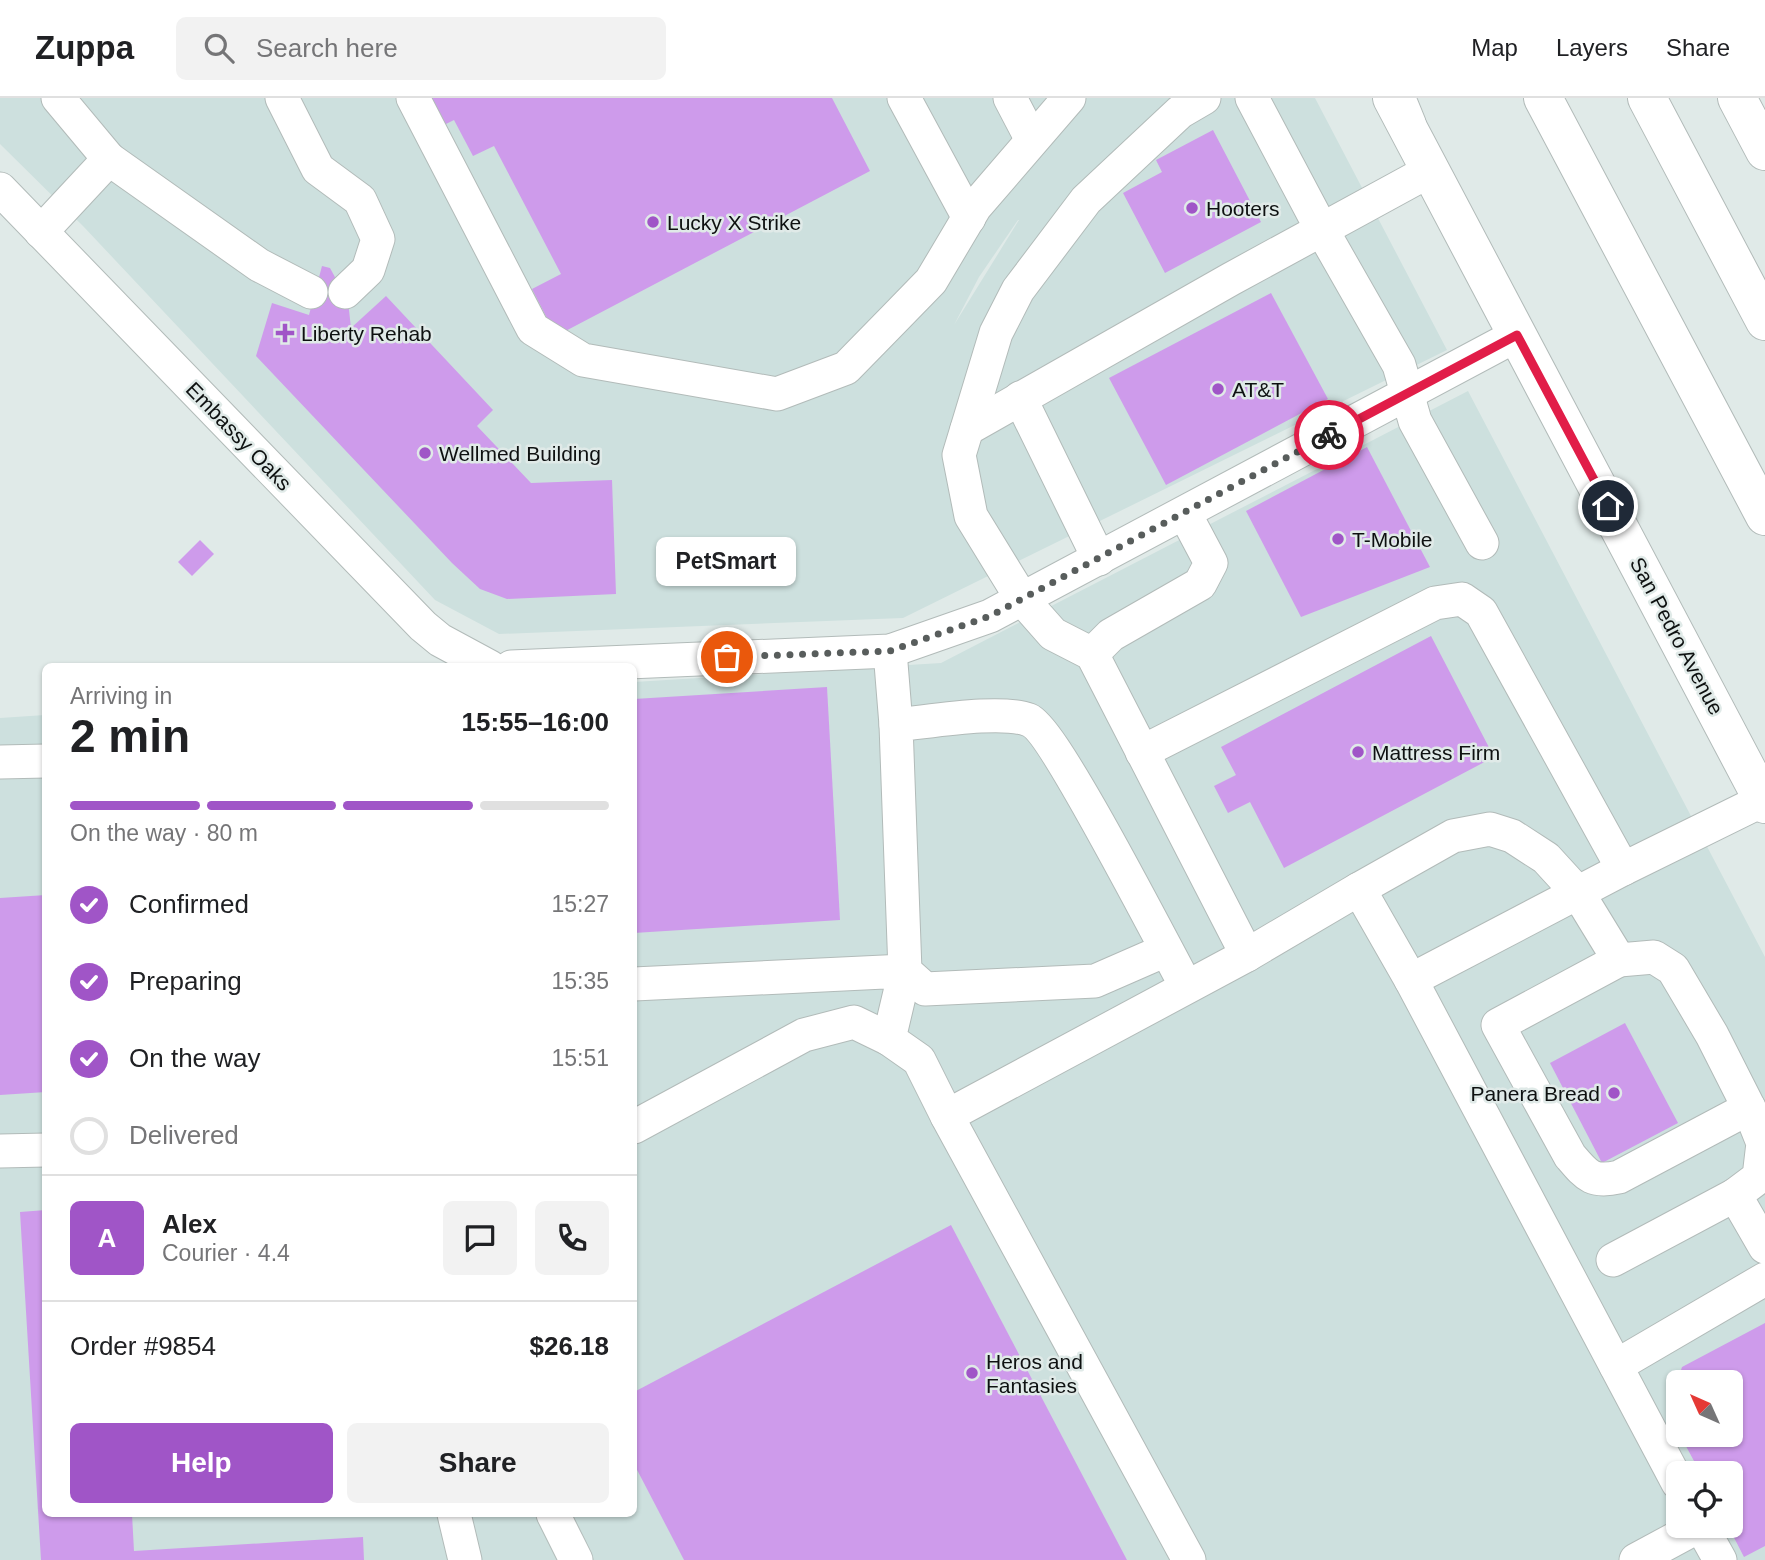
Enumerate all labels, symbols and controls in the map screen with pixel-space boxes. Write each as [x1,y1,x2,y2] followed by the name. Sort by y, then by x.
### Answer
[176,17,666,80] search box
[35,29,134,66] text: Zuppa
[200,29,238,67] icon: search
[256,33,398,63] text: Search here
[1471,34,1518,61] text: Map
[1556,34,1628,61] text: Layers
[1666,34,1730,61] text: Share
[1206,197,1280,220] place label: Hooters
[1184,200,1200,216] marker: Hooters
[667,211,801,234] place label: Lucky X Strike
[645,214,661,230] marker: Lucky X Strike
[301,322,432,345] place label: Liberty Rehab
[275,323,295,343] marker: Liberty Rehab
[182,377,296,495] street label: Embassy Oaks
[1232,378,1284,401] place label: AT&T
[1210,381,1226,397] marker: AT&T
[1294,400,1364,470] courier
[1310,416,1348,454] icon: bike
[439,442,601,465] place label: Wellmed Building
[417,445,433,461] marker: Wellmed Building
[1578,476,1638,536] pin
[1589,487,1627,525] icon: home
[1352,528,1433,551] place label: T-Mobile
[1330,531,1346,547] marker: T-Mobile
[657,538,797,587] callout: PetSmart
[676,548,776,574] text: PetSmart
[1626,553,1728,719] street label: San Pedro Avenue
[697,627,757,687] pin
[708,638,746,676] icon: bag
[70,683,172,709] text: Arriving in
[462,707,609,737] text: 15:55–16:00
[70,710,190,762] text: 2 min
[1372,741,1500,764] place label: Mattress Firm
[1350,744,1366,760] marker: Mattress Firm
[70,820,258,846] text: On the way · 80 m
[70,886,108,924] icon: check
[129,889,249,919] text: Confirmed
[551,891,609,917] text: 15:27
[70,963,108,1001] icon: check
[129,966,242,996] text: Preparing
[551,968,609,994] text: 15:35
[70,1040,108,1078] icon: check
[129,1043,261,1073] text: On the way
[551,1045,609,1071] text: 15:51
[1470,1082,1600,1105] place label: Panera Bread
[1606,1085,1622,1101] marker: Panera Bread
[129,1120,239,1150] text: Delivered
[443,1201,517,1275] button: chat
[535,1201,609,1275] button: phone
[162,1209,217,1239] text: Alex
[98,1223,116,1253] text: A
[162,1240,290,1266] text: Courier · 4.4
[70,1331,216,1361] text: Order #9854
[529,1331,609,1361] text: $26.18
[986,1350,1083,1397] place label: Heros and Fantasies
[964,1365,980,1381] marker: Heros and Fantasies
[1666,1370,1743,1447] north arrow
[1666,1370,1743,1538] map controls
[70,1423,333,1503] button: Help
[347,1423,609,1503] button: Share
[1666,1461,1743,1538] button: locate

